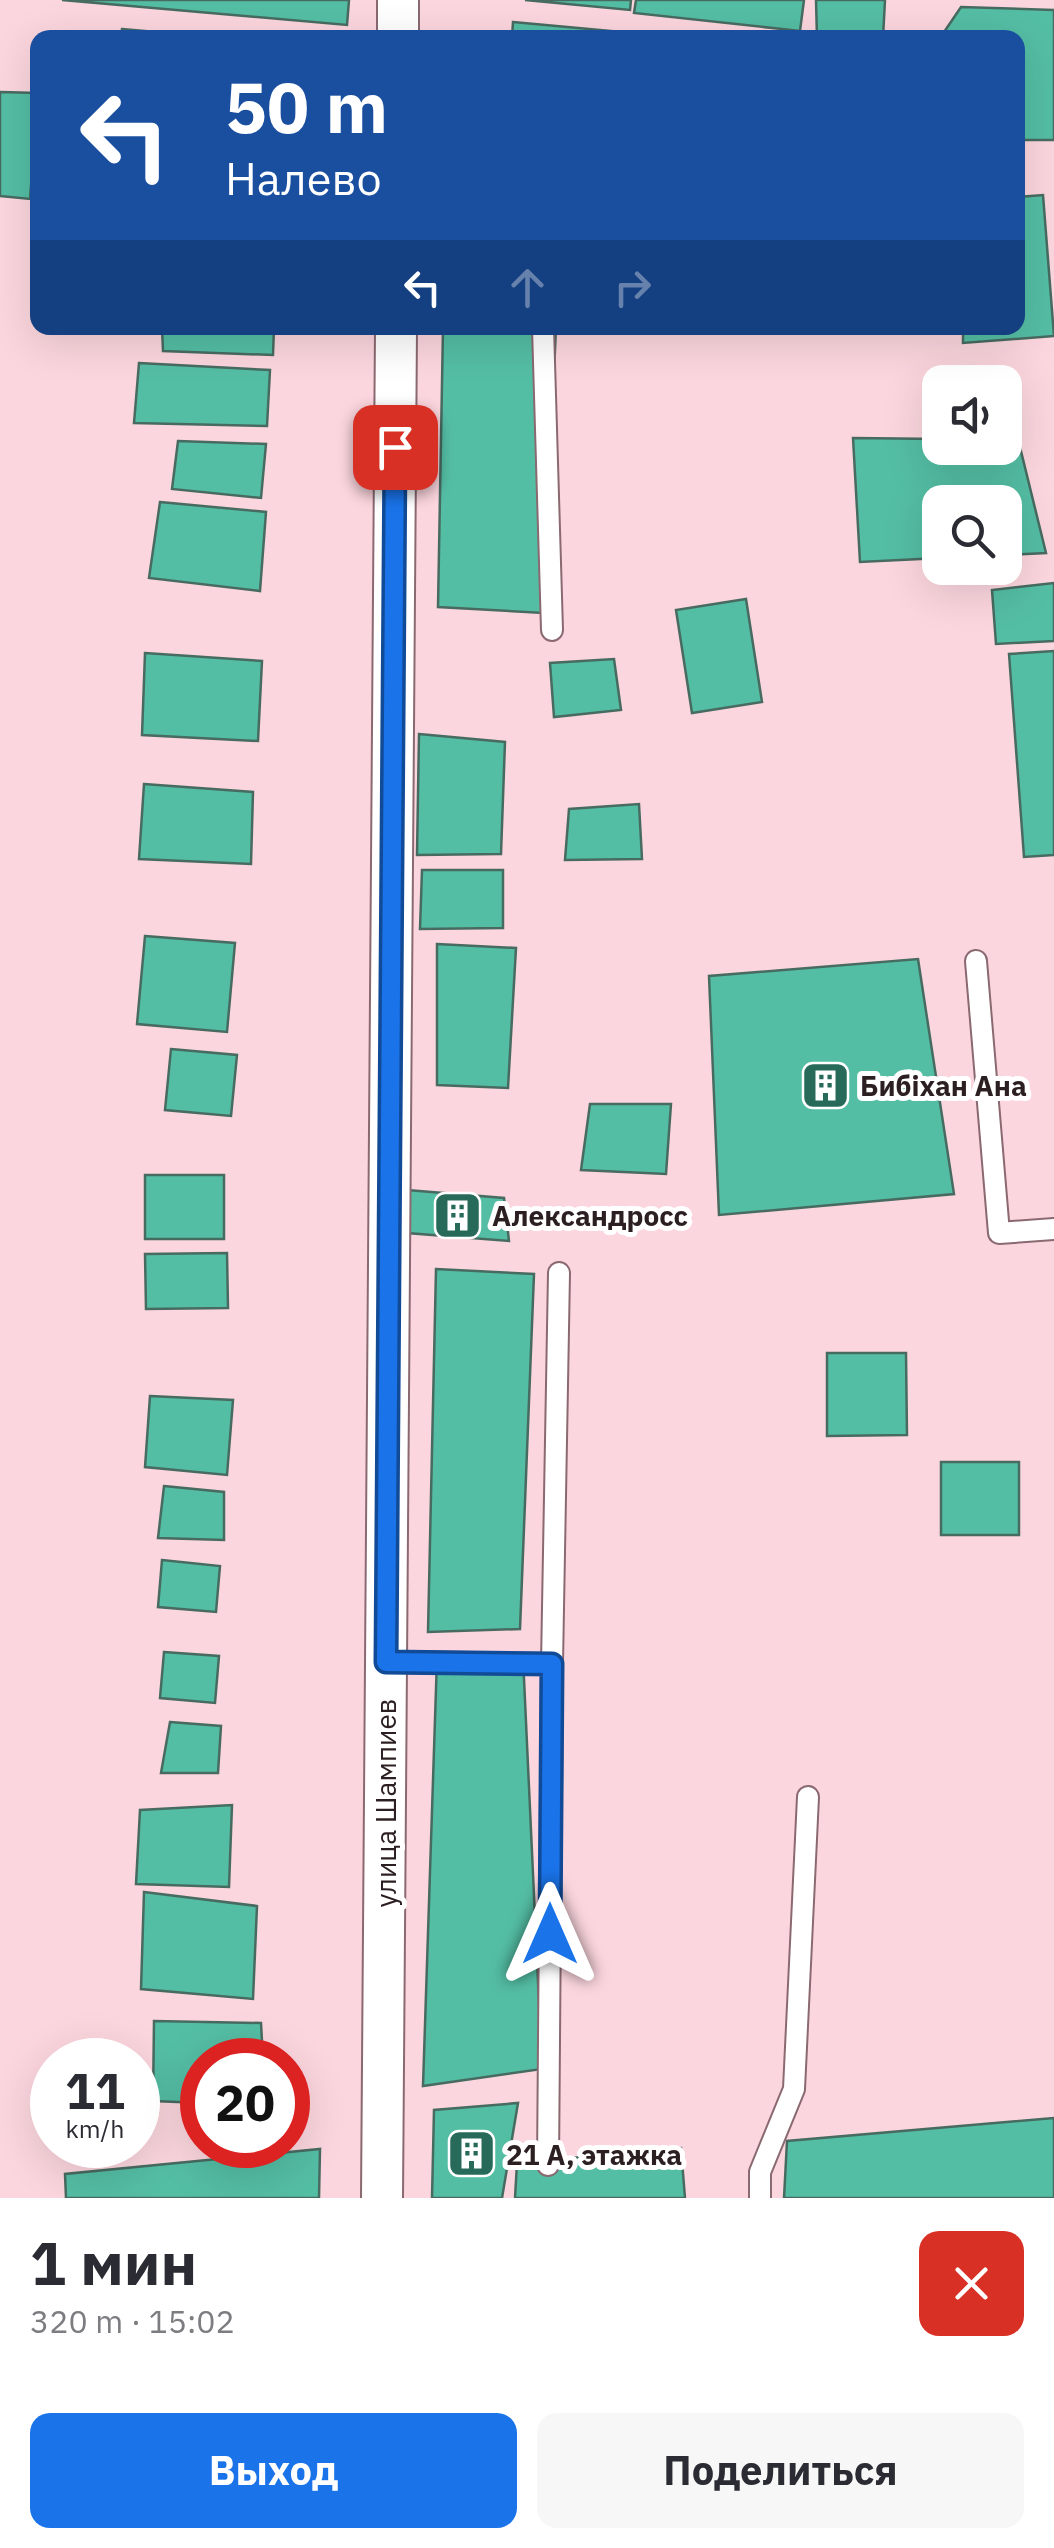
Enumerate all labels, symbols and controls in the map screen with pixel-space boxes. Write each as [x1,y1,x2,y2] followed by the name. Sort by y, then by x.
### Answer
[225,61,388,152] text: 50 m
[60,70,190,200] icon: left
[225,149,382,207] text: Налево
[395,260,450,315] icon: left
[500,260,555,315] icon: ahead
[605,260,660,315] icon: right
[922,365,1022,585] map controls
[922,365,1022,465] button: sound
[353,405,438,490] pin
[368,420,423,475] icon: arrive
[922,485,1022,585] button: search
[799,1059,851,1111] building icon: Бибіхан Ана
[860,1067,1027,1104] place label: Бибіхан Ана
[431,1189,483,1241] building icon: Александросс
[492,1197,688,1234] place label: Александросс
[367,1699,404,1907] street label: улица Шампиев
[498,1882,602,1986] position arrow
[180,2038,310,2168] speed limit sign: 20
[65,2058,125,2123] text: 11
[66,2112,124,2145] text: km/h
[445,2128,497,2180] building icon: 21 А, этажка
[506,2136,682,2173] place label: 21 А, этажка
[30,2223,197,2302] text: 1 мин
[919,2231,1024,2336] button: close
[30,2300,235,2342] text: 320 m · 15:02
[30,2413,517,2528] button: Выход
[537,2413,1024,2528] button: Поделиться

